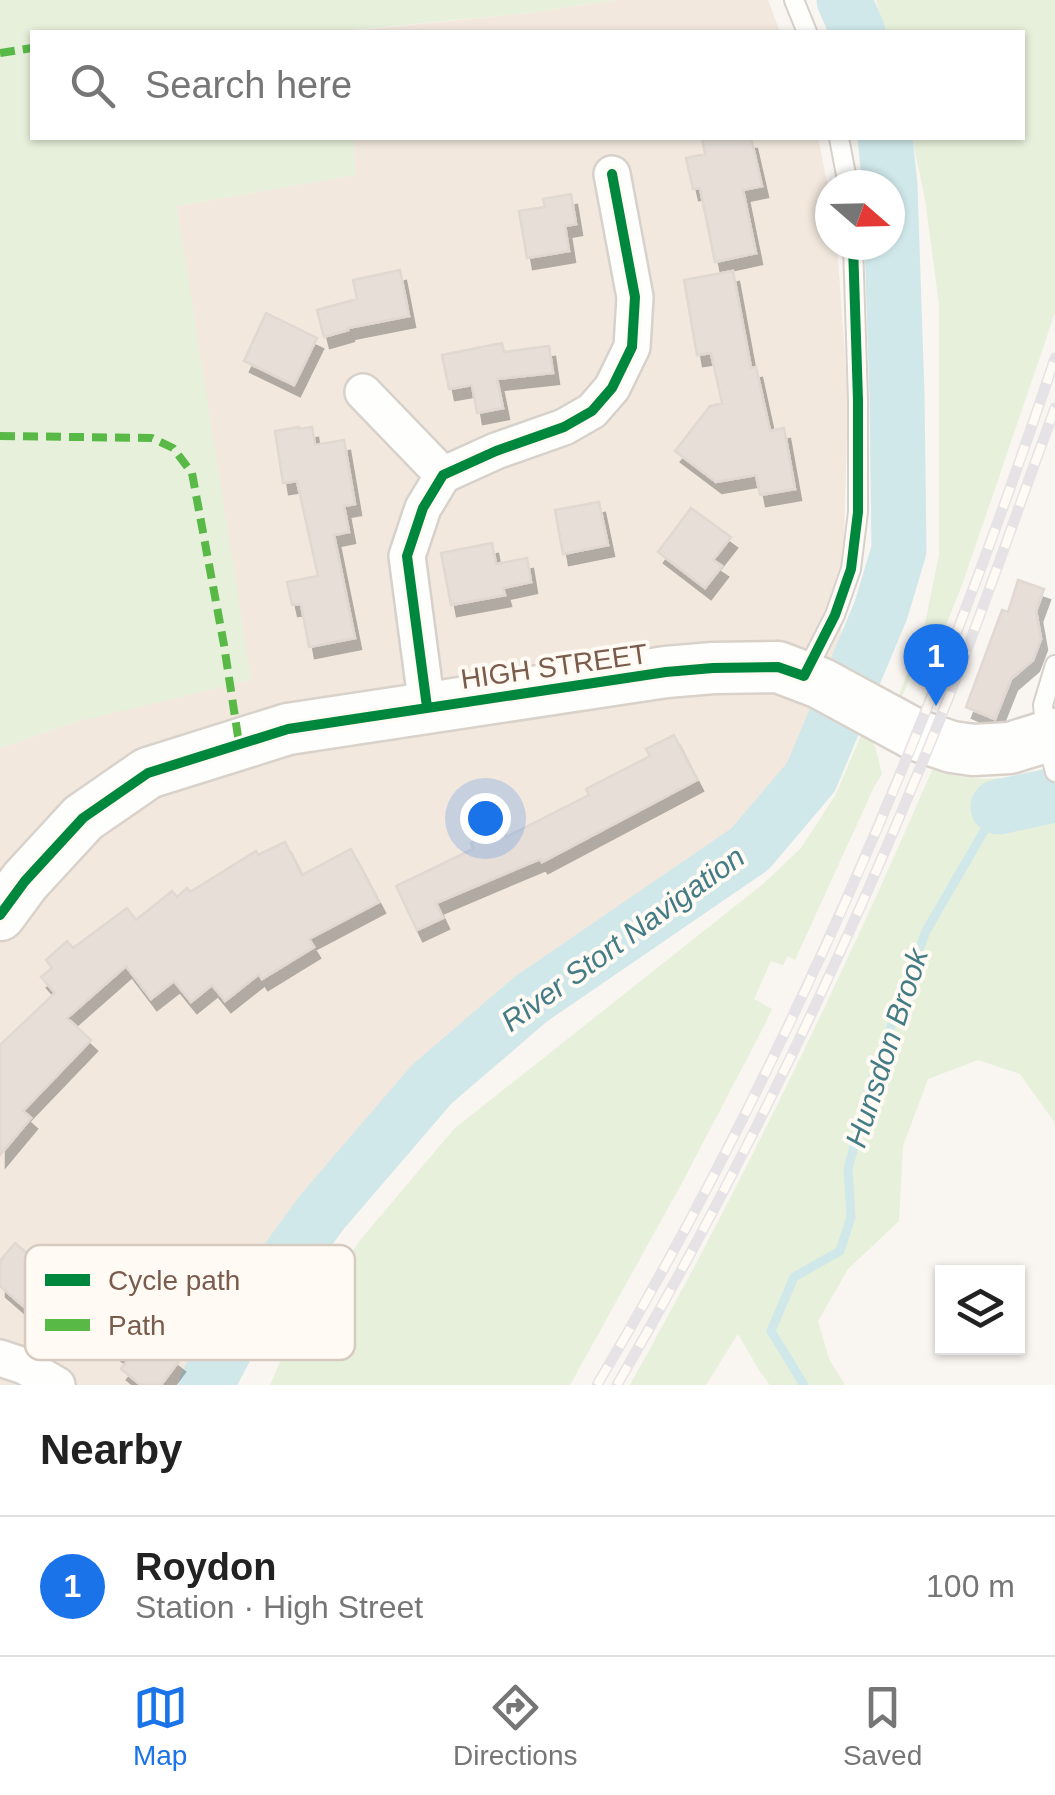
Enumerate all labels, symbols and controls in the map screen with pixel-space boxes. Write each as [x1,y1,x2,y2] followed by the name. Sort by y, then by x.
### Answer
[30,30,1025,140] search box
[65,58,120,113] icon: search
[145,64,352,106] text: Search here
[815,170,905,260] north arrow
[904,624,968,706] pin: 1
[459,638,649,695] street label: HIGH STREET
[460,793,511,844] your location
[495,839,750,1038] water label: River Stort Navigation
[839,943,935,1151] water label: Hunsdon Brook
[25,1245,355,1360] legend
[108,1265,240,1296] text: Cycle path
[935,1265,1025,1355] map controls
[935,1265,1025,1355] button: layers
[108,1310,166,1341] text: Path
[40,1426,182,1473] text: Nearby
[135,1546,276,1588] text: Roydon
[64,1568,81,1604] text: 1
[926,1568,1015,1604] text: 100 m
[135,1589,423,1625] text: Station · High Street
[133,1680,188,1772] tab: Map
[453,1680,578,1772] tab: Directions
[843,1680,922,1772] tab: Saved

